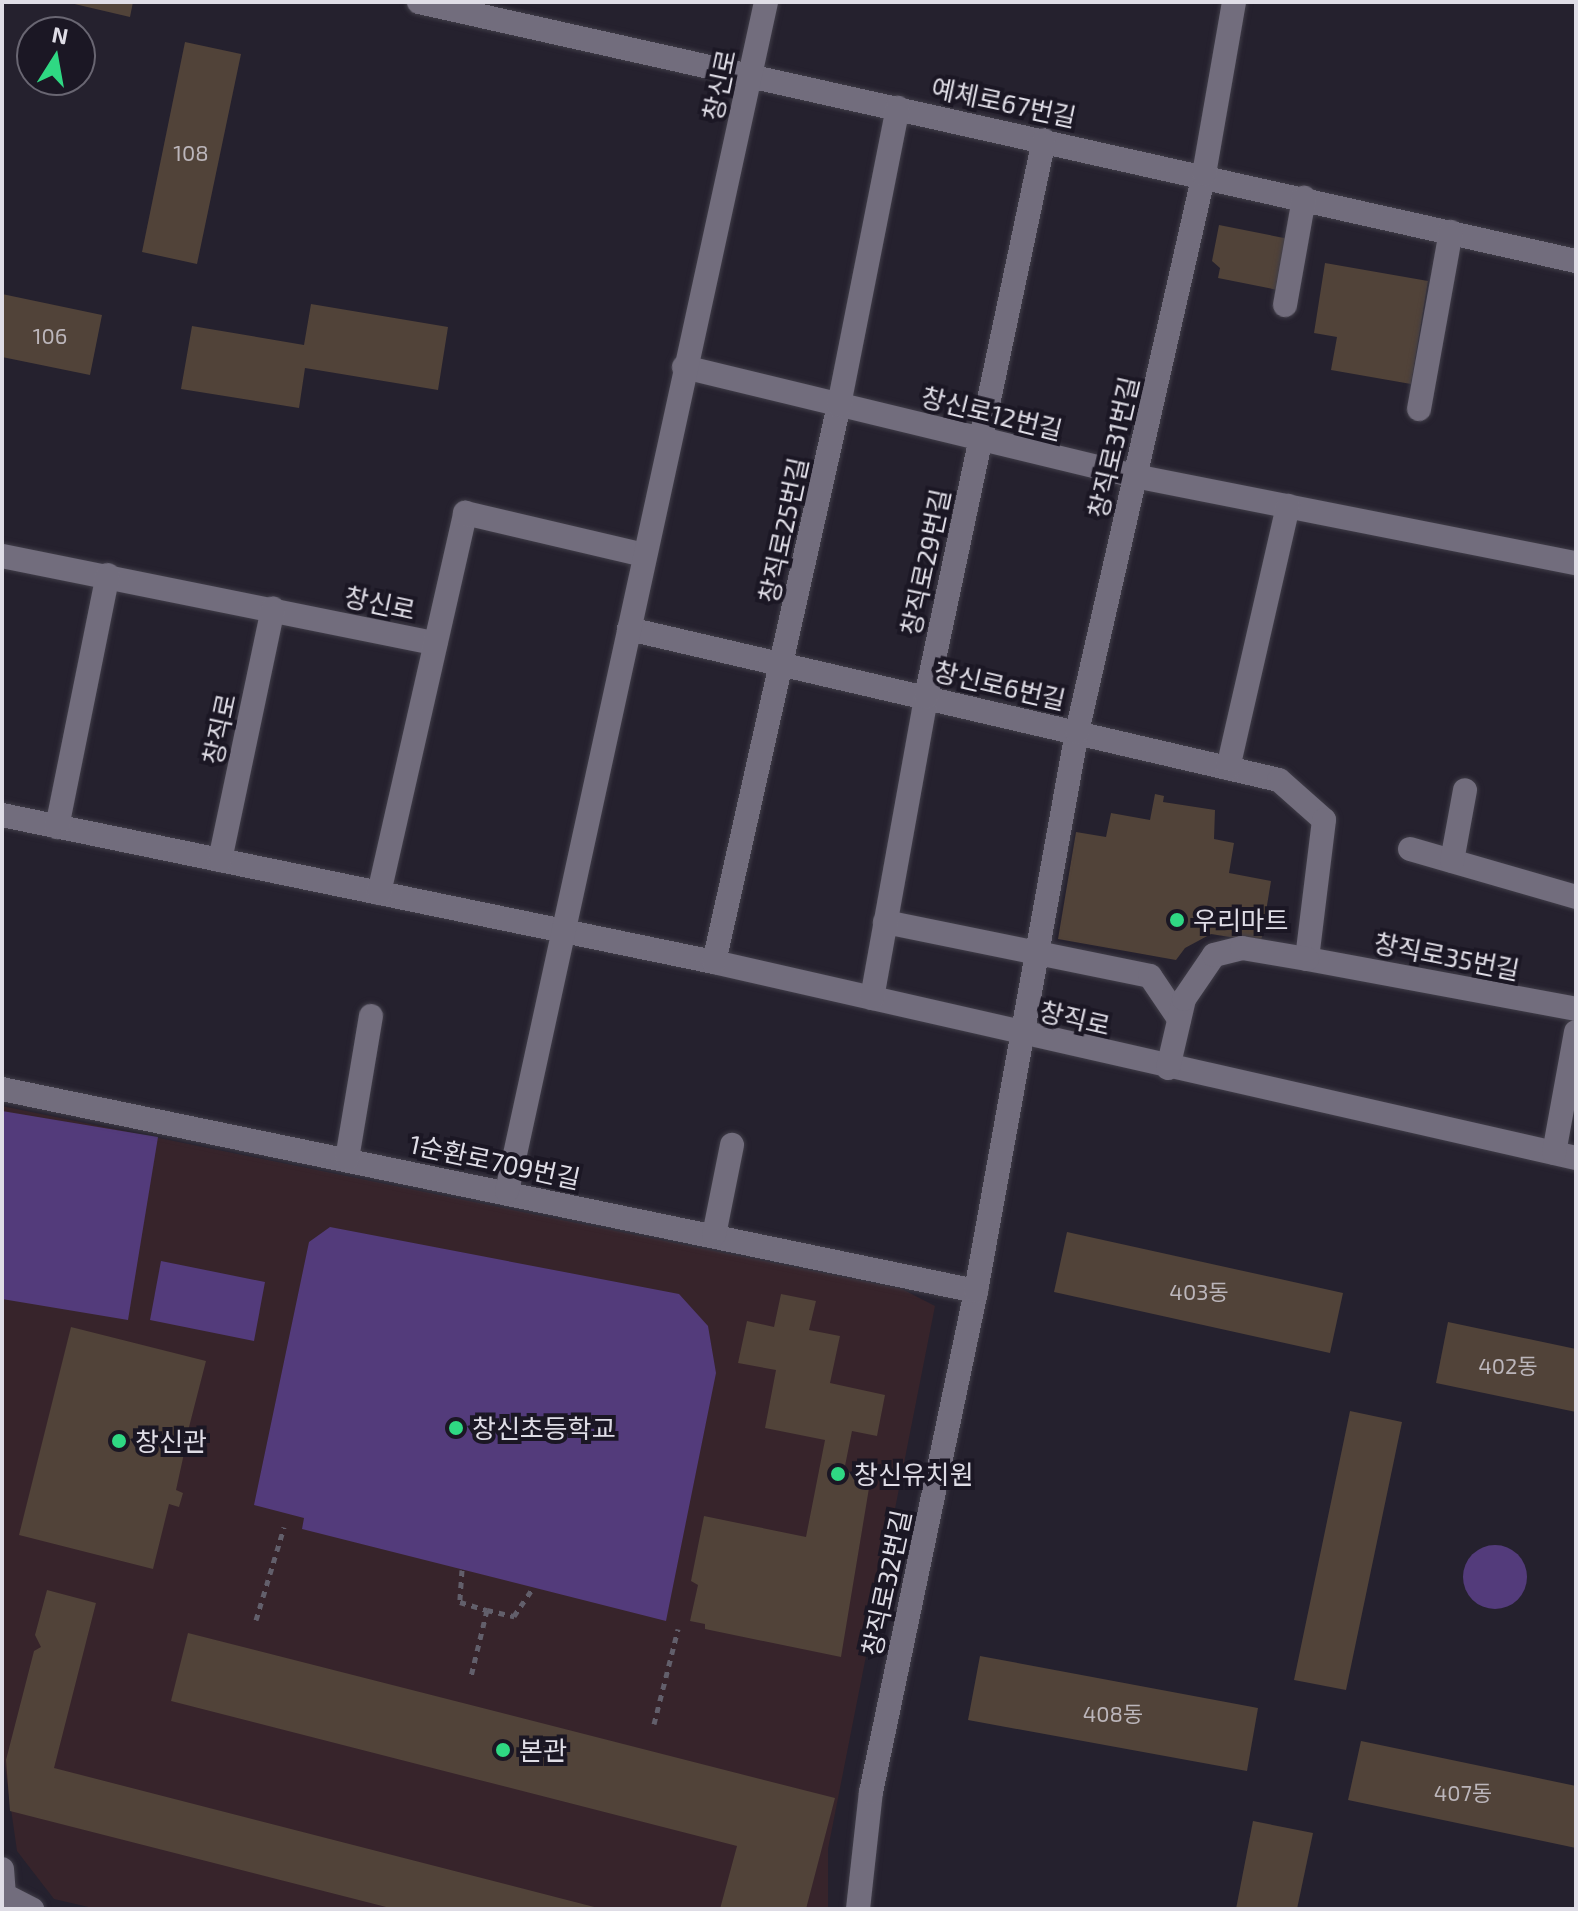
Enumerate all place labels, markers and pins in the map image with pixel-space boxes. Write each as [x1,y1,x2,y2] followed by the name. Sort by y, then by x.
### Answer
[1193,904,1289,936] place label: 우리마트
[1168,911,1186,929] marker: 우리마트
[472,1412,616,1444] place label: 창신초등학교
[447,1419,465,1437] marker: 창신초등학교
[135,1425,207,1457] place label: 창신관
[110,1432,128,1450] marker: 창신관
[854,1458,974,1490] place label: 창신유치원
[829,1465,847,1483] marker: 창신유치원
[519,1734,567,1766] place label: 본관
[494,1741,512,1759] marker: 본관

